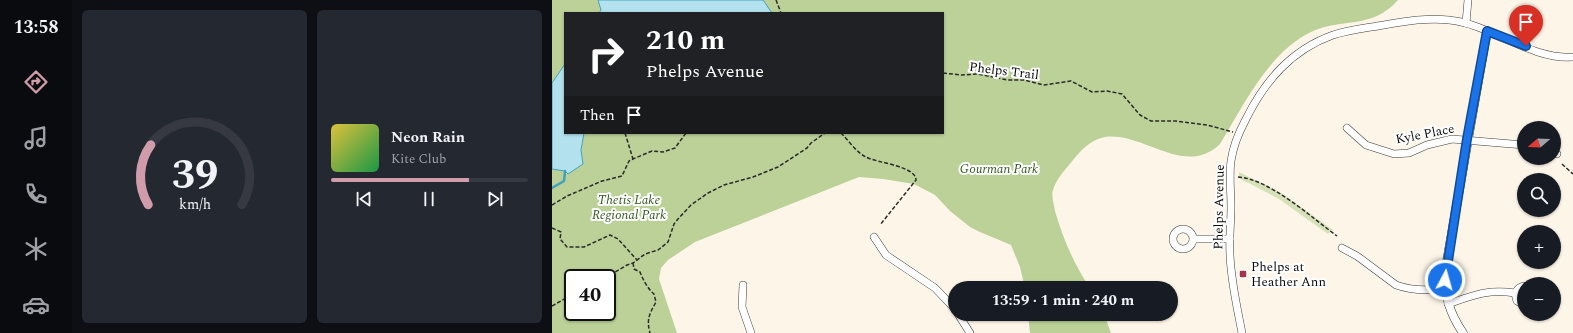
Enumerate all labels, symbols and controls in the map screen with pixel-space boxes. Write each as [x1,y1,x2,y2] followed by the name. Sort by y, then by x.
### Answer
[1509,5,1543,46] pin
[1515,11,1537,33] icon: arrive
[13,14,59,41] text: 13:58
[646,19,725,62] text: 210 m
[580,28,632,80] icon: right
[968,57,1040,85] street label: Phelps Trail
[646,58,764,85] text: Phelps Avenue
[22,68,50,96] icon: directions
[580,104,615,127] text: Then
[623,104,645,126] icon: arrive
[1394,119,1456,149] street label: Kyle Place
[1517,121,1561,165] north arrow
[1517,121,1561,321] map controls
[22,124,50,152] icon: music
[391,126,465,149] text: Neon Rain
[171,143,218,206] text: 39
[391,149,446,169] text: Kite Club
[960,159,1038,179] park label: Gourman Park
[1208,164,1230,250] street label: Phelps Avenue
[1517,173,1561,217] button: search
[22,180,50,208] icon: phone
[353,188,375,210] icon: previous
[418,188,440,210] icon: pause
[484,188,506,210] icon: next
[592,190,666,225] park label: Thetis Lake Regional Park
[178,193,211,215] text: km/h
[1517,225,1561,269] button: +
[22,235,50,263] icon: climate
[1251,257,1326,292] place label: Phelps at Heather Ann
[1424,259,1466,301] position arrow
[564,269,616,321] speed limit sign: 40
[1238,269,1248,279] marker: Phelps at Heather Ann
[1517,277,1561,321] button: −
[992,289,1134,312] text: 13:59 · 1 min · 240 m
[22,291,50,319] icon: car

